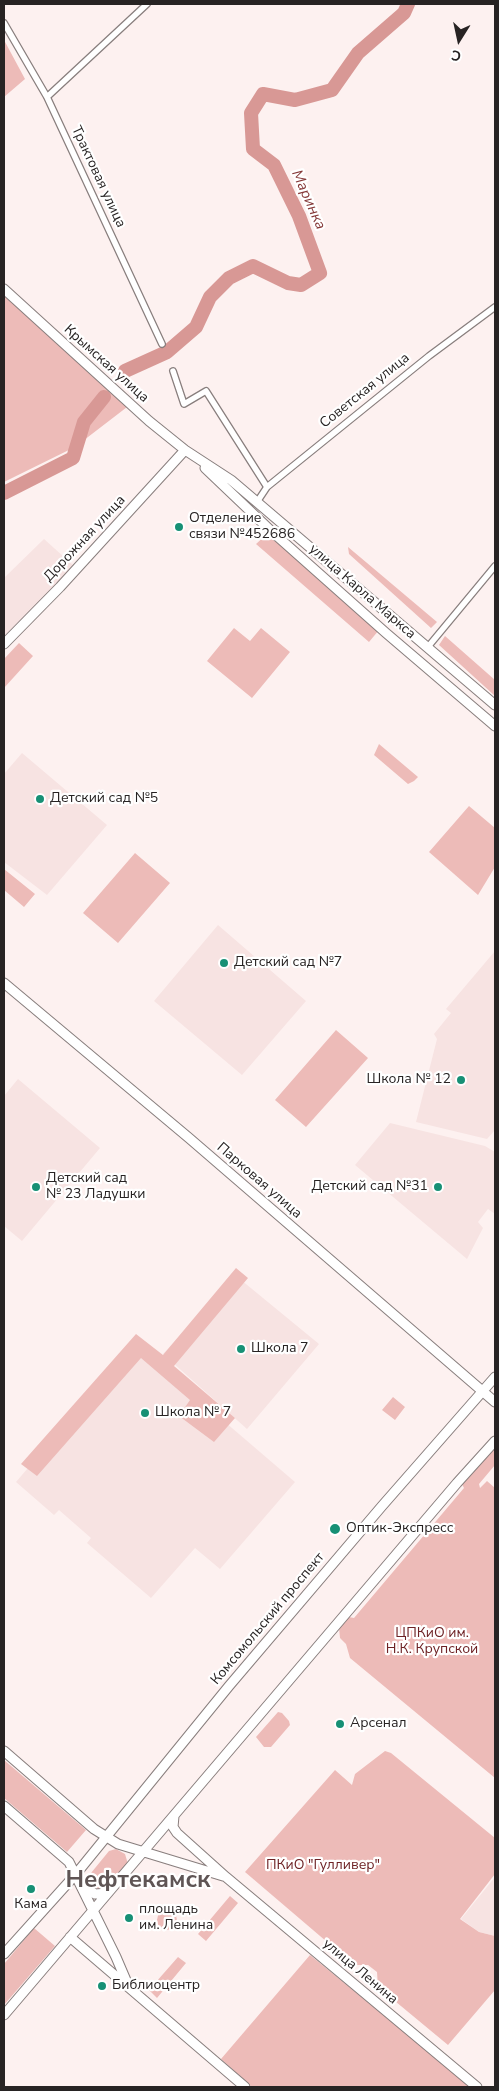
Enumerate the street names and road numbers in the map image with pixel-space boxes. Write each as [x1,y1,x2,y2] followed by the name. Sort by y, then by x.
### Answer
[67,124,129,230] street label: Трактовая улица
[60,321,152,407] street label: Крымская улица
[317,350,413,432] street label: Советская улица
[41,492,129,586] street label: Дорожная улица
[305,541,419,643] street label: улица Карла Маркса
[213,1140,305,1222] street label: Парковая улица
[208,1549,328,1689] street label: Комсомольский проспект
[319,1936,401,2008] street label: улица Ленина

